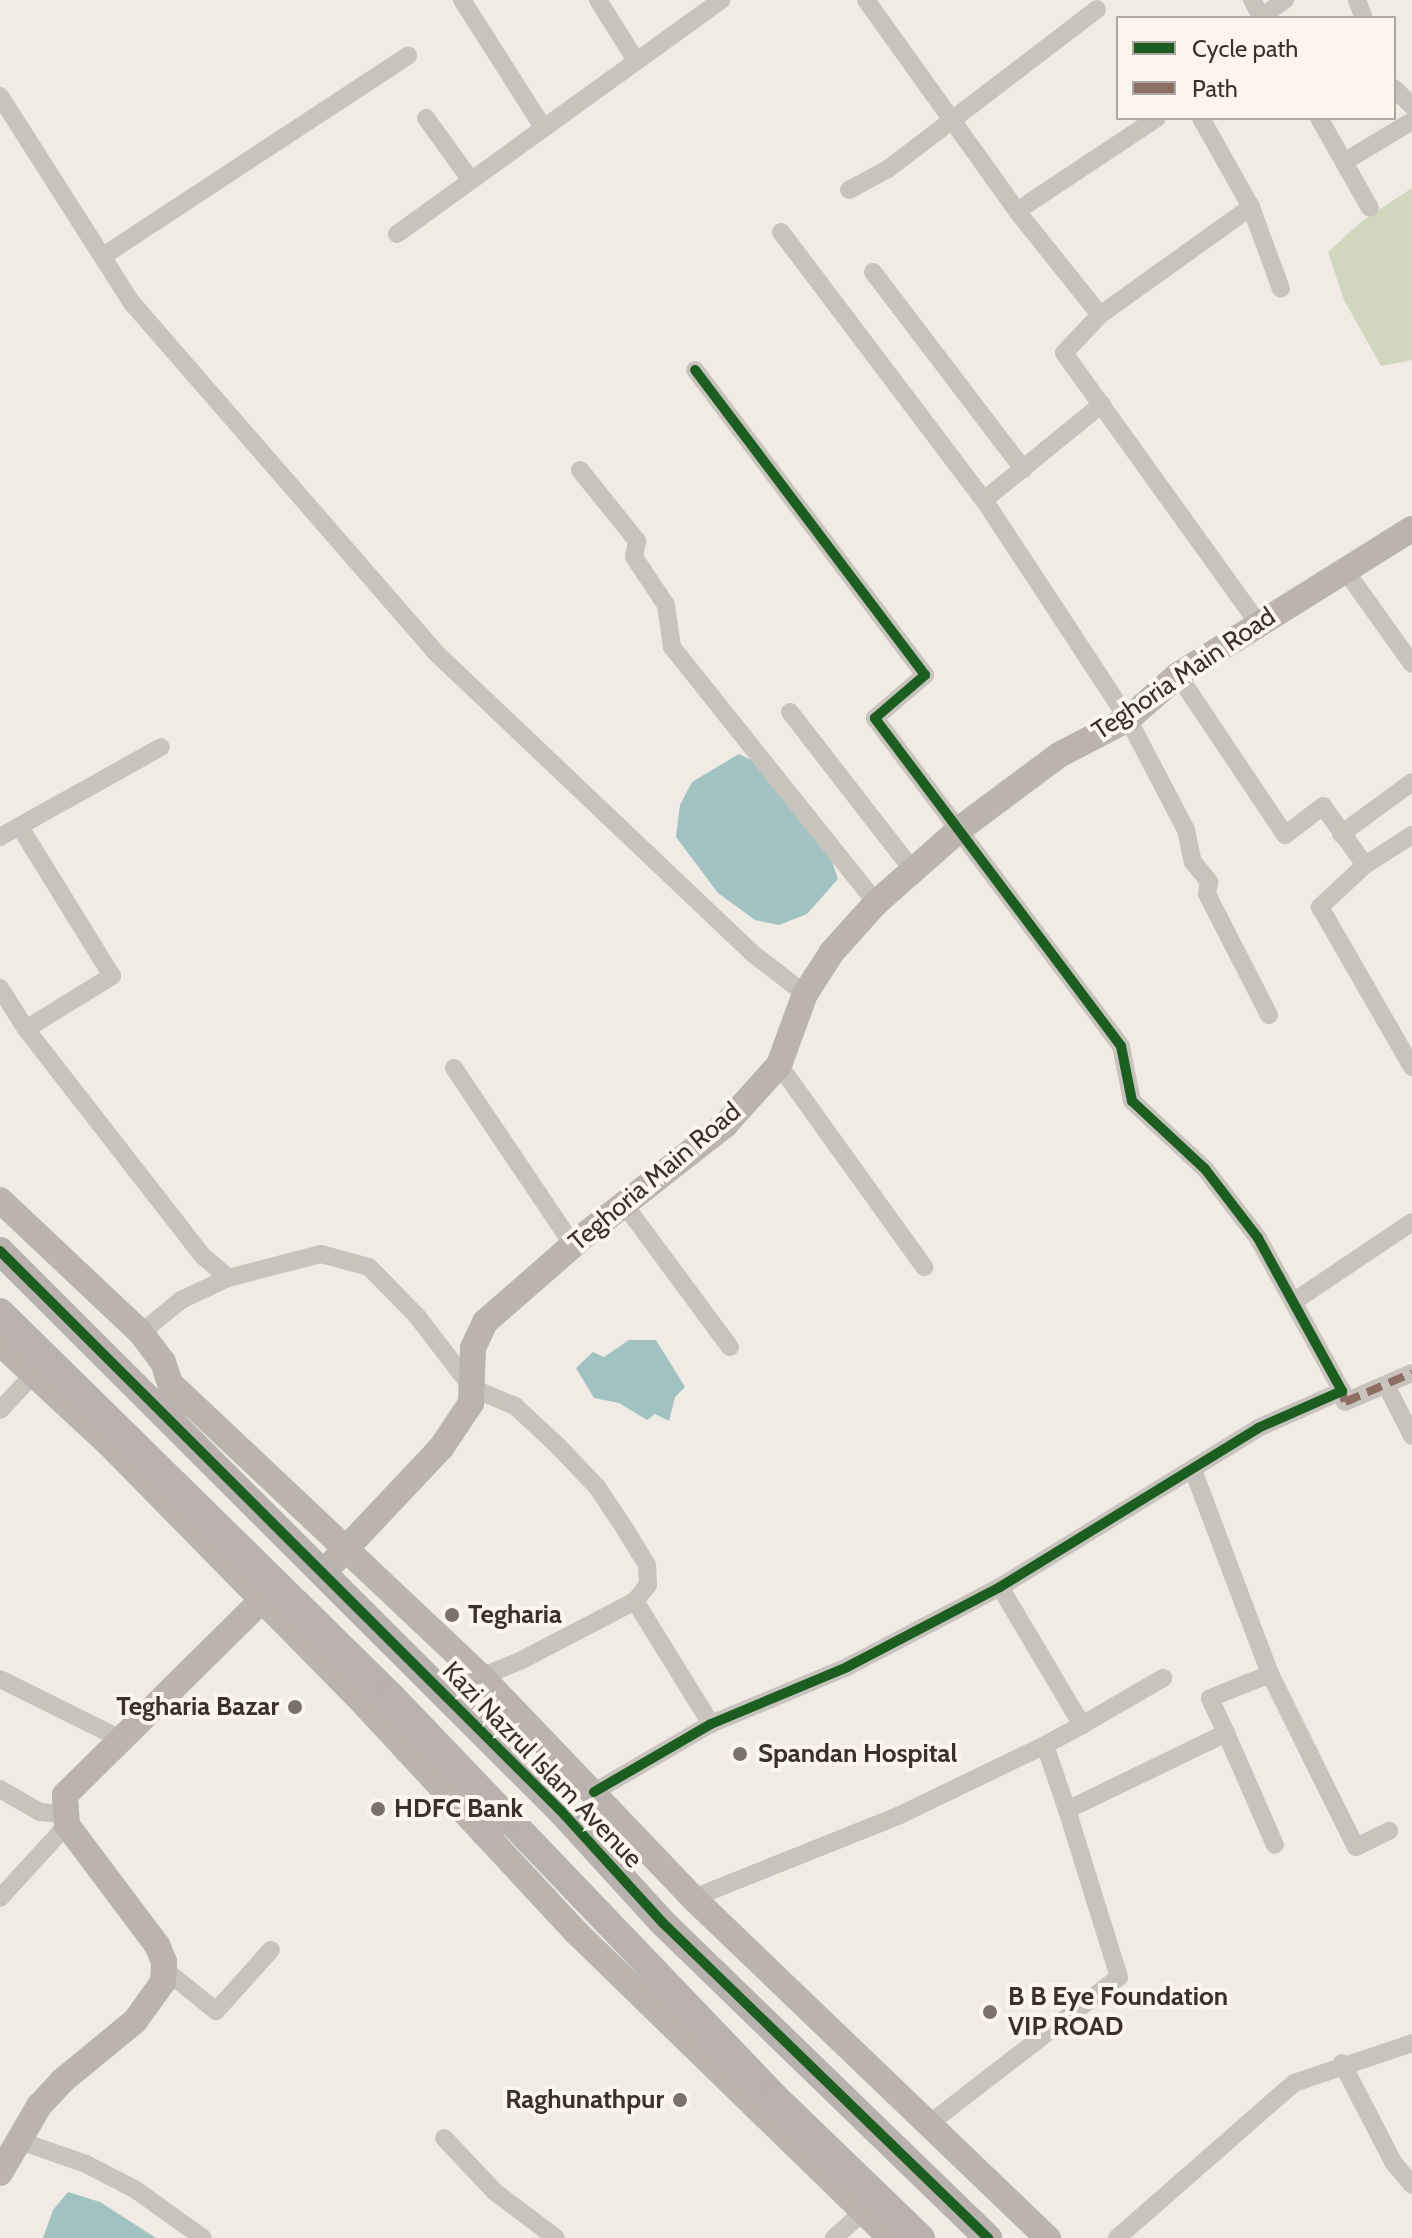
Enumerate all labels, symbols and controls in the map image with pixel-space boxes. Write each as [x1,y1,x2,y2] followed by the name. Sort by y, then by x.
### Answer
[1116,16,1396,120] legend
[1192,34,1298,63] text: Cycle path
[1192,74,1238,103] text: Path
[1086,601,1282,747] street label: Teghoria Main Road
[563,1096,747,1258] street label: Teghoria Main Road
[468,1599,562,1631] place label: Tegharia
[443,1606,461,1624] marker: Tegharia
[436,1656,648,1874] street label: Kazi Nazrul Islam Avenue
[116,1691,279,1723] place label: Tegharia Bazar
[286,1698,304,1716] marker: Tegharia Bazar
[758,1738,957,1770] place label: Spandan Hospital
[729,1743,751,1765] marker: Spandan Hospital
[394,1793,523,1825] place label: HDFC Bank
[369,1800,387,1818] marker: HDFC Bank
[1008,1981,1228,2042] place label: B B Eye Foundation VIP ROAD
[979,2001,1001,2023] marker: B B Eye Foundation VIP ROAD
[505,2084,664,2116] place label: Raghunathpur
[671,2091,689,2109] marker: Raghunathpur

